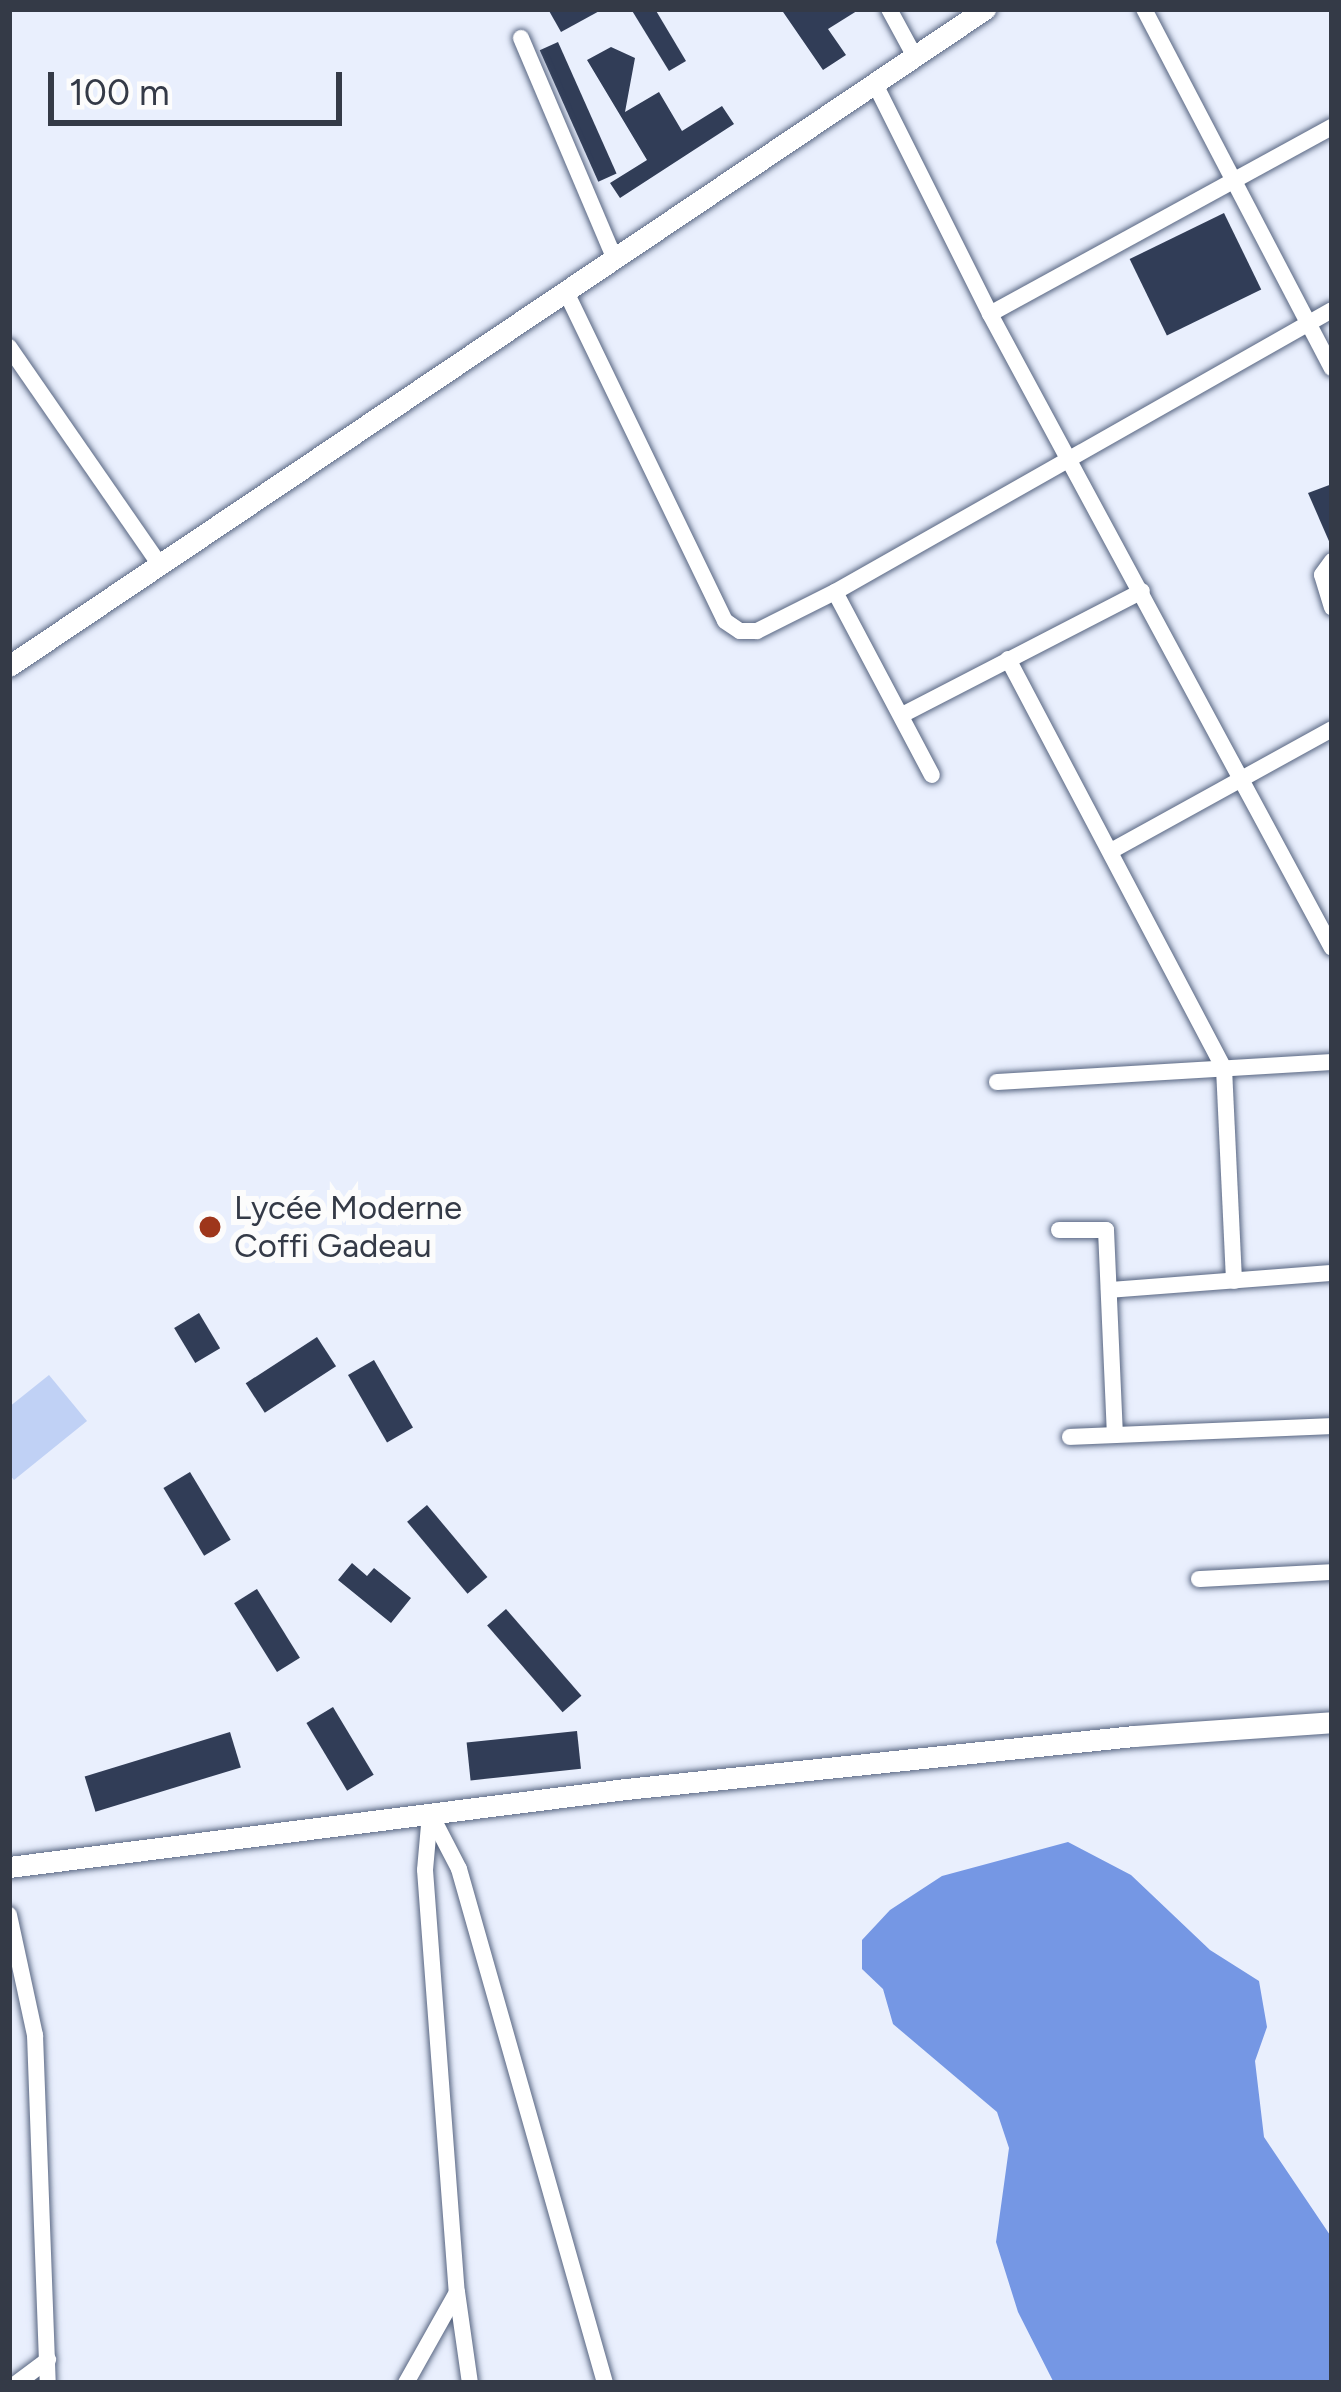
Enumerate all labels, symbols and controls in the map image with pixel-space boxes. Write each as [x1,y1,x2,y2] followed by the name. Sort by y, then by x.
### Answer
[54,48,348,122] scale bar
[69,71,170,114] text: 100 m
[234,1188,462,1266] place label: Lycée Moderne Coffi Gadeau
[197,1214,223,1240] marker: Lycée Moderne Coffi Gadeau

